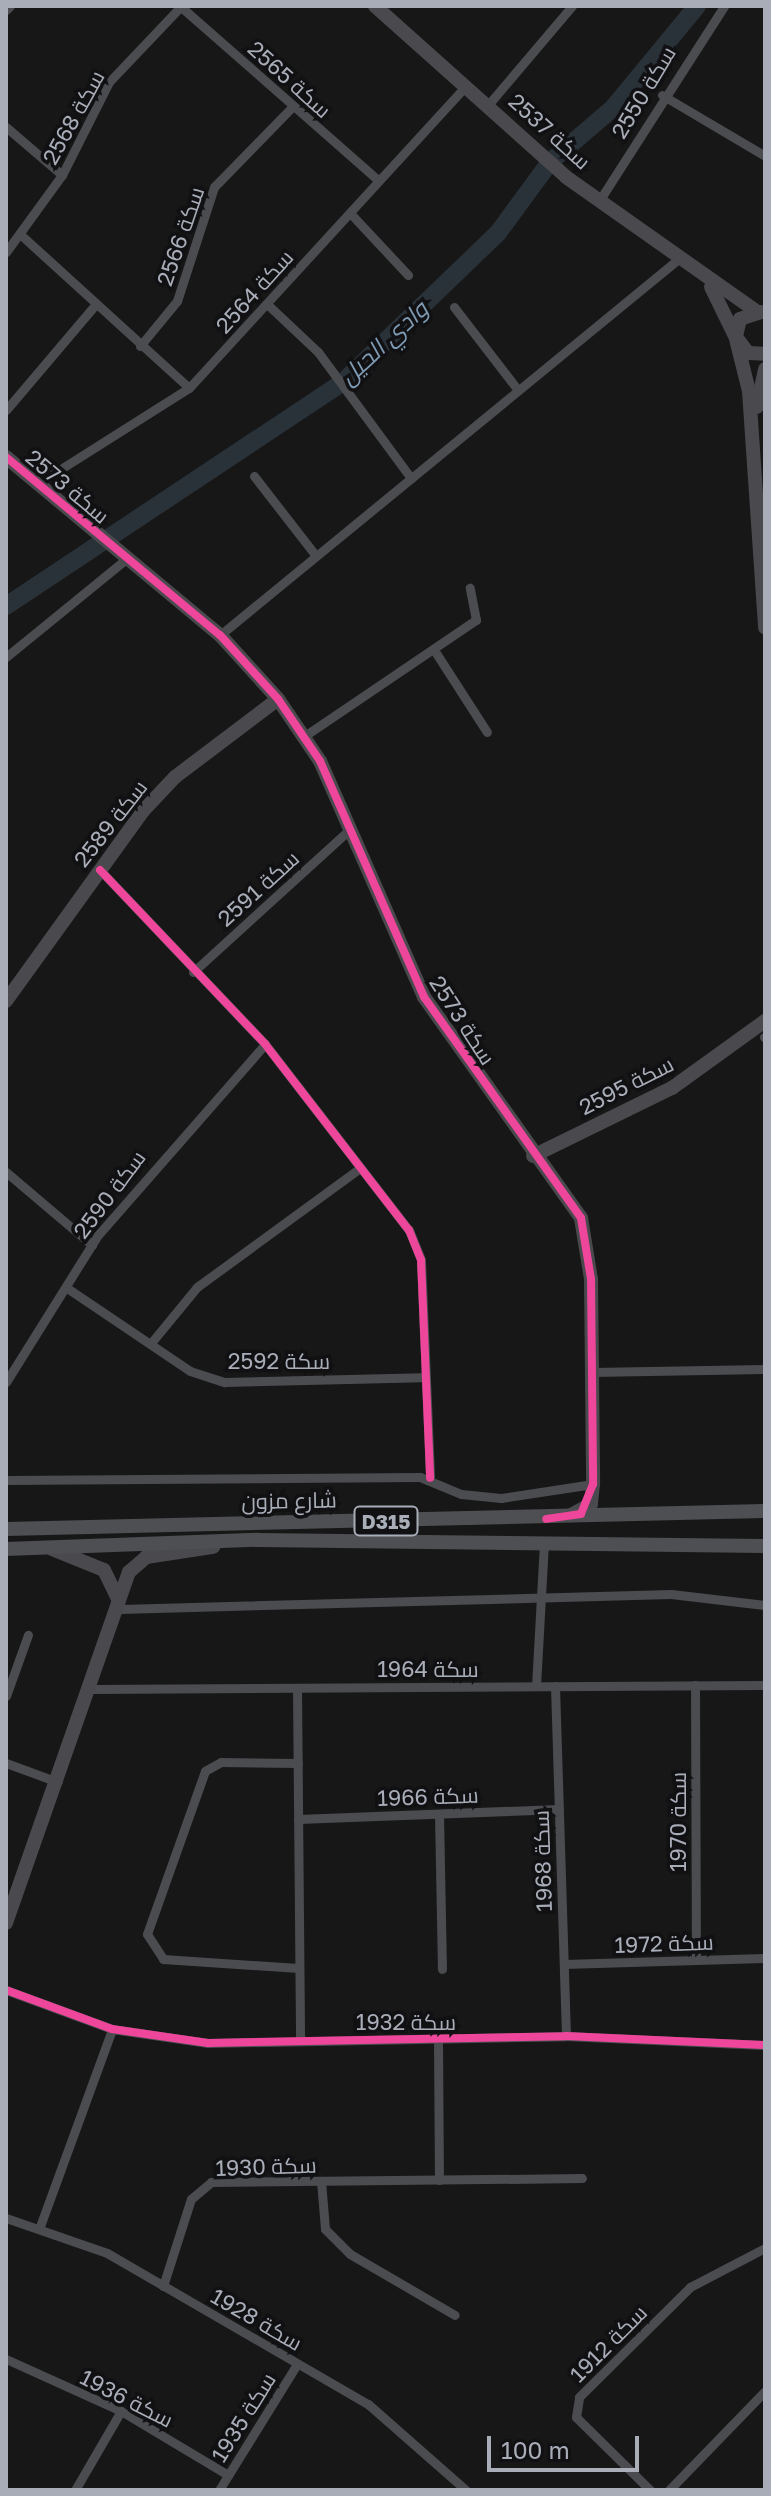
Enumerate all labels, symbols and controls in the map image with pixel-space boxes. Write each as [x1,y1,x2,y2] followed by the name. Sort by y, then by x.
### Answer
[243,35,337,123] street label: سكة 2565
[605,41,681,143] street label: سكة 2550
[36,65,110,169] street label: سكة 2568
[504,87,596,175] street label: سكة 2537
[151,183,209,289] street label: سكة 2566
[210,244,298,338] street label: سكة 2564
[333,294,433,390] water label: وادي الحيل
[21,443,115,529] street label: سكة 2573
[68,774,152,872] street label: سكة 2589
[212,845,304,931] street label: سكة 2591
[424,970,502,1070] street label: سكة 2573
[574,1050,678,1120] street label: سكة 2595
[67,1145,151,1243] street label: سكة 2590
[228,1348,330,1374] street label: سكة 2592
[241,1486,337,1514] street label: شارع مزون
[352,1505,420,1537] road number: D315
[377,1656,479,1682] street label: سكة 1964
[665,1772,691,1872] street label: سكة 1970
[377,1781,479,1811] street label: سكة 1966
[527,1810,557,1912] street label: سكة 1968
[614,1928,714,1958] street label: سكة 1972
[356,2009,456,2035] street label: سكة 1932
[215,2151,317,2181] street label: سكة 1930
[207,2282,307,2356] street label: سكة 1928
[564,2299,652,2387] street label: سكة 1912
[76,2363,178,2433] street label: سكة 1936
[205,2367,281,2467] street label: سكة 1935
[491,2420,643,2470] scale bar
[501,2435,570,2464] text: 100 m

